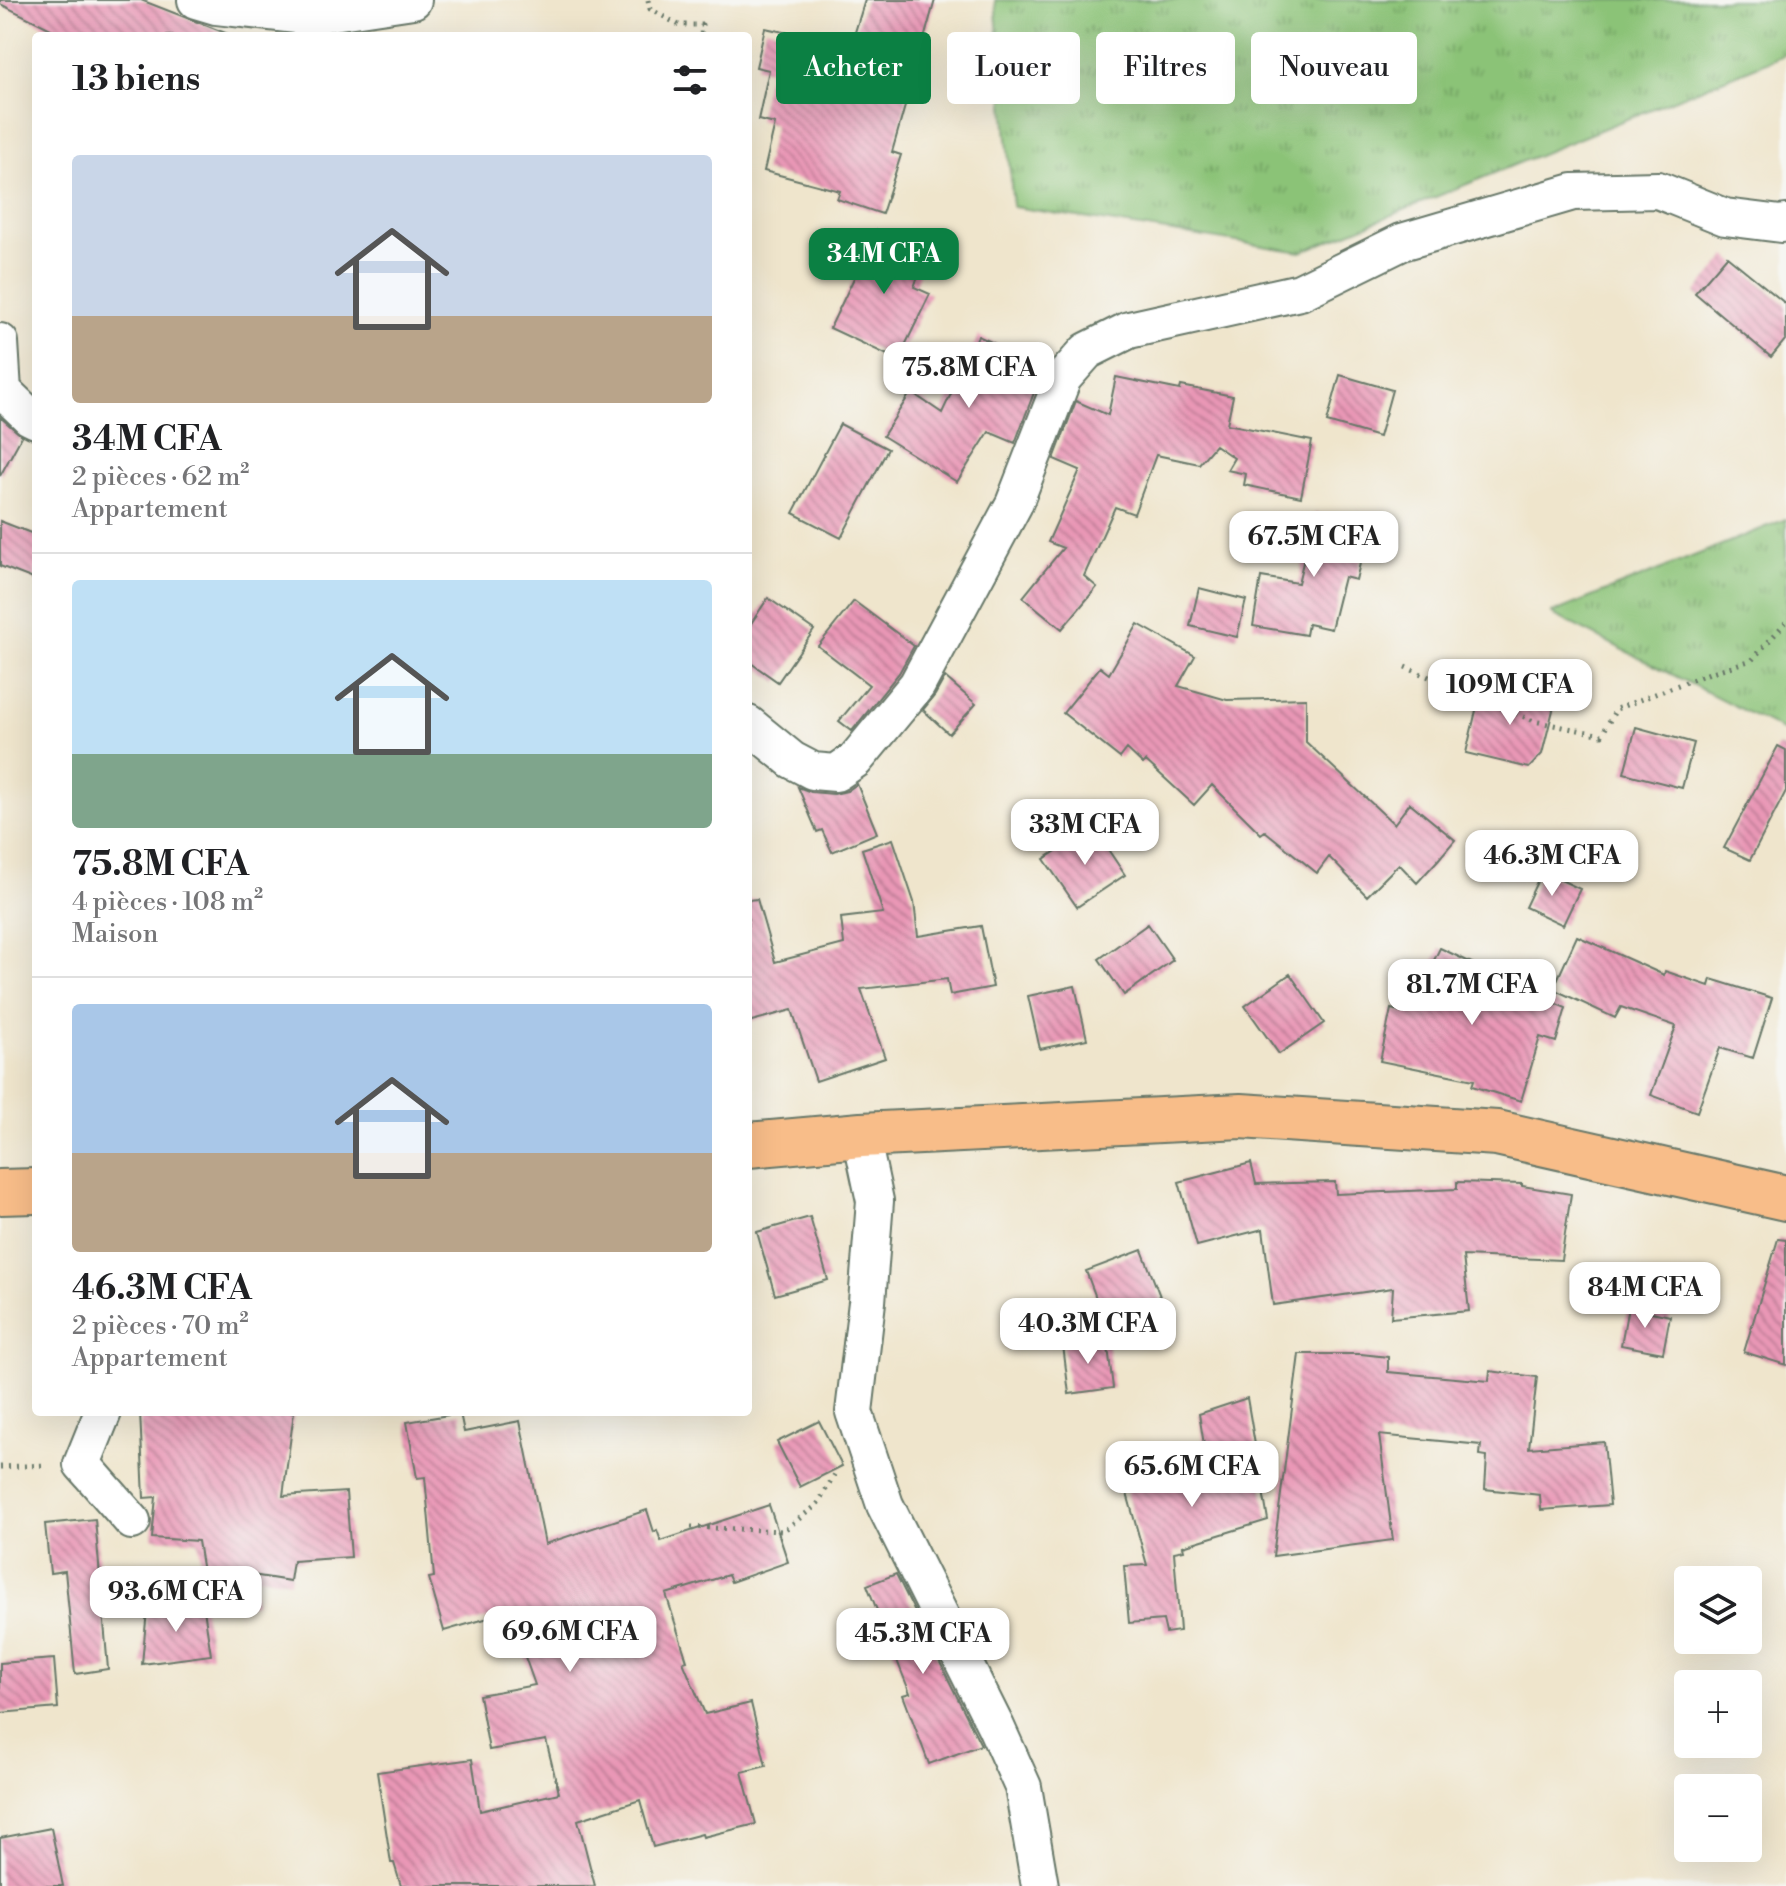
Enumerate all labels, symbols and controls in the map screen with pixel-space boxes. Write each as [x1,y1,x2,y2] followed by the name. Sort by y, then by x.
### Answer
[776,32,931,104] chip: Acheter
[947,32,1080,104] chip: Louer
[1096,32,1235,104] chip: Filtres
[1251,32,1417,104] chip: Nouveau
[668,58,712,102] icon: filters
[72,59,200,101] text: 13 biens
[320,207,464,351] icon: home
[810,228,958,296] pin: 34M CFA
[827,238,941,270] text: 34M CFA
[877,342,1061,410] pin: 75.8M CFA
[901,352,1037,384] text: 75.8M CFA
[72,419,222,461] text: 34M CFA
[72,461,249,493] text: 2 pièces · 62 m²
[72,493,228,525] text: Appartement
[1222,511,1406,579] pin: 67.5M CFA
[1247,521,1381,553] text: 67.5M CFA
[320,632,464,776] icon: home
[1427,659,1593,727] pin: 109M CFA
[1446,669,1574,701] text: 109M CFA
[1011,799,1159,867] pin: 33M CFA
[1029,809,1141,841] text: 33M CFA
[1460,830,1644,898] pin: 46.3M CFA
[1483,840,1621,872] text: 46.3M CFA
[72,844,249,886] text: 75.8M CFA
[72,886,263,918] text: 4 pièces · 108 m²
[72,918,158,950] text: Maison
[1380,959,1564,1027] pin: 81.7M CFA
[1406,969,1538,1001] text: 81.7M CFA
[320,1056,464,1200] icon: home
[1571,1262,1719,1330] pin: 84M CFA
[72,1268,252,1310] text: 46.3M CFA
[1587,1272,1703,1304] text: 84M CFA
[996,1298,1180,1366] pin: 40.3M CFA
[1018,1308,1158,1340] text: 40.3M CFA
[72,1310,249,1342] text: 2 pièces · 70 m²
[72,1342,228,1374] text: Appartement
[1100,1441,1284,1509] pin: 65.6M CFA
[1124,1451,1260,1483] text: 65.6M CFA
[84,1566,268,1634] pin: 93.6M CFA
[1674,1566,1762,1862] map controls
[1674,1566,1762,1654] button: layers
[108,1576,244,1608] text: 93.6M CFA
[478,1606,662,1674] pin: 69.6M CFA
[831,1608,1015,1676] pin: 45.3M CFA
[501,1616,639,1648] text: 69.6M CFA
[854,1618,992,1650] text: 45.3M CFA
[1674,1670,1762,1758] button: +
[1674,1774,1762,1862] button: −

